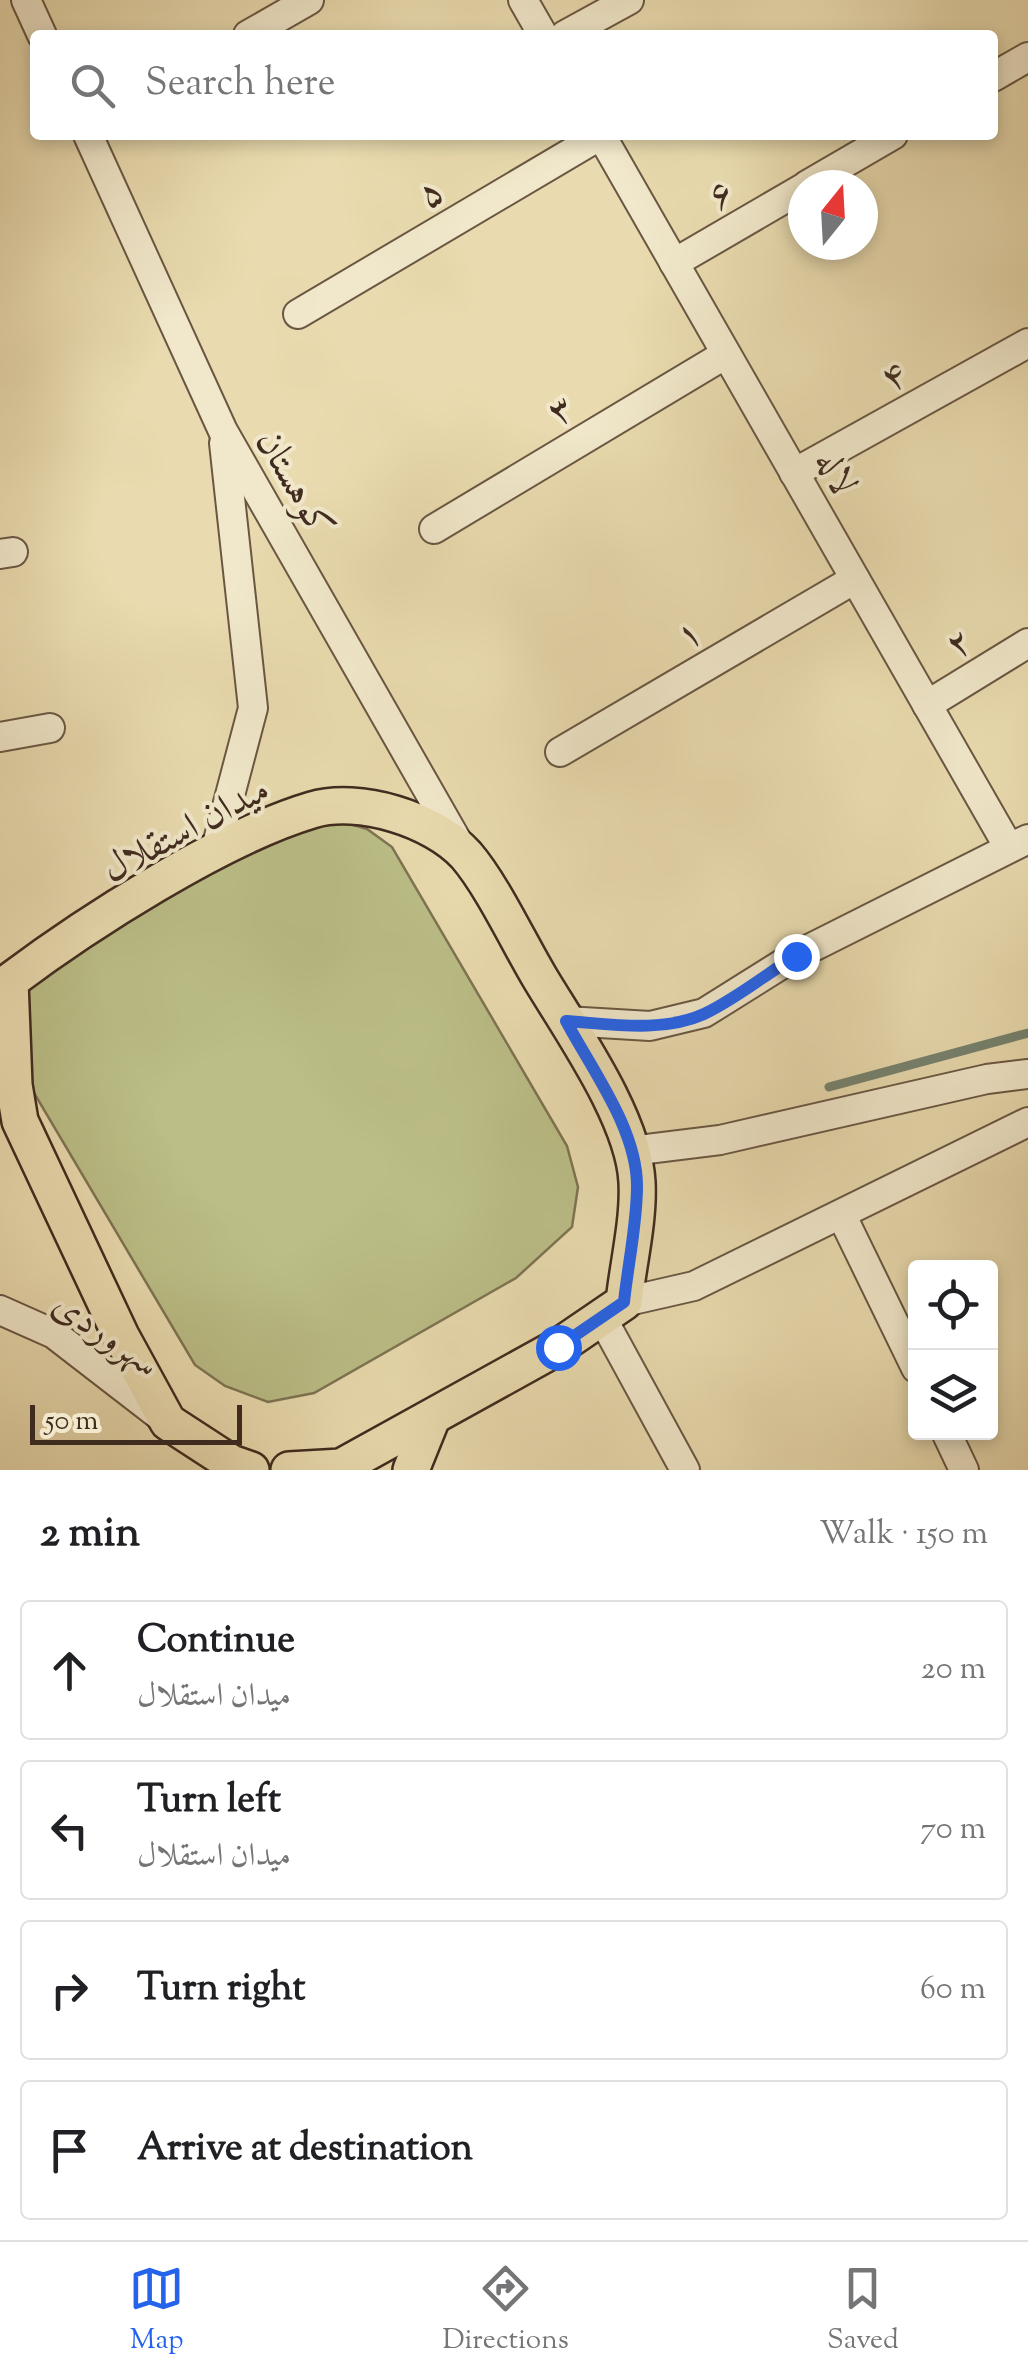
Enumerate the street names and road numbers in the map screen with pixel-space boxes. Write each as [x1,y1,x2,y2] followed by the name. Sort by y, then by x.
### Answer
[409,167,455,224] street label: ۵
[699,168,745,225] street label: ۶
[872,349,918,408] street label: ۴
[539,384,585,441] street label: ۳
[240,421,345,549] street label: کوهستان
[799,441,868,507] street label: لاله
[667,608,713,665] street label: ۱
[937,617,983,674] street label: ۲
[94,765,280,898] street label: میدان استقلال
[40,1280,169,1393] street label: سهروردی

